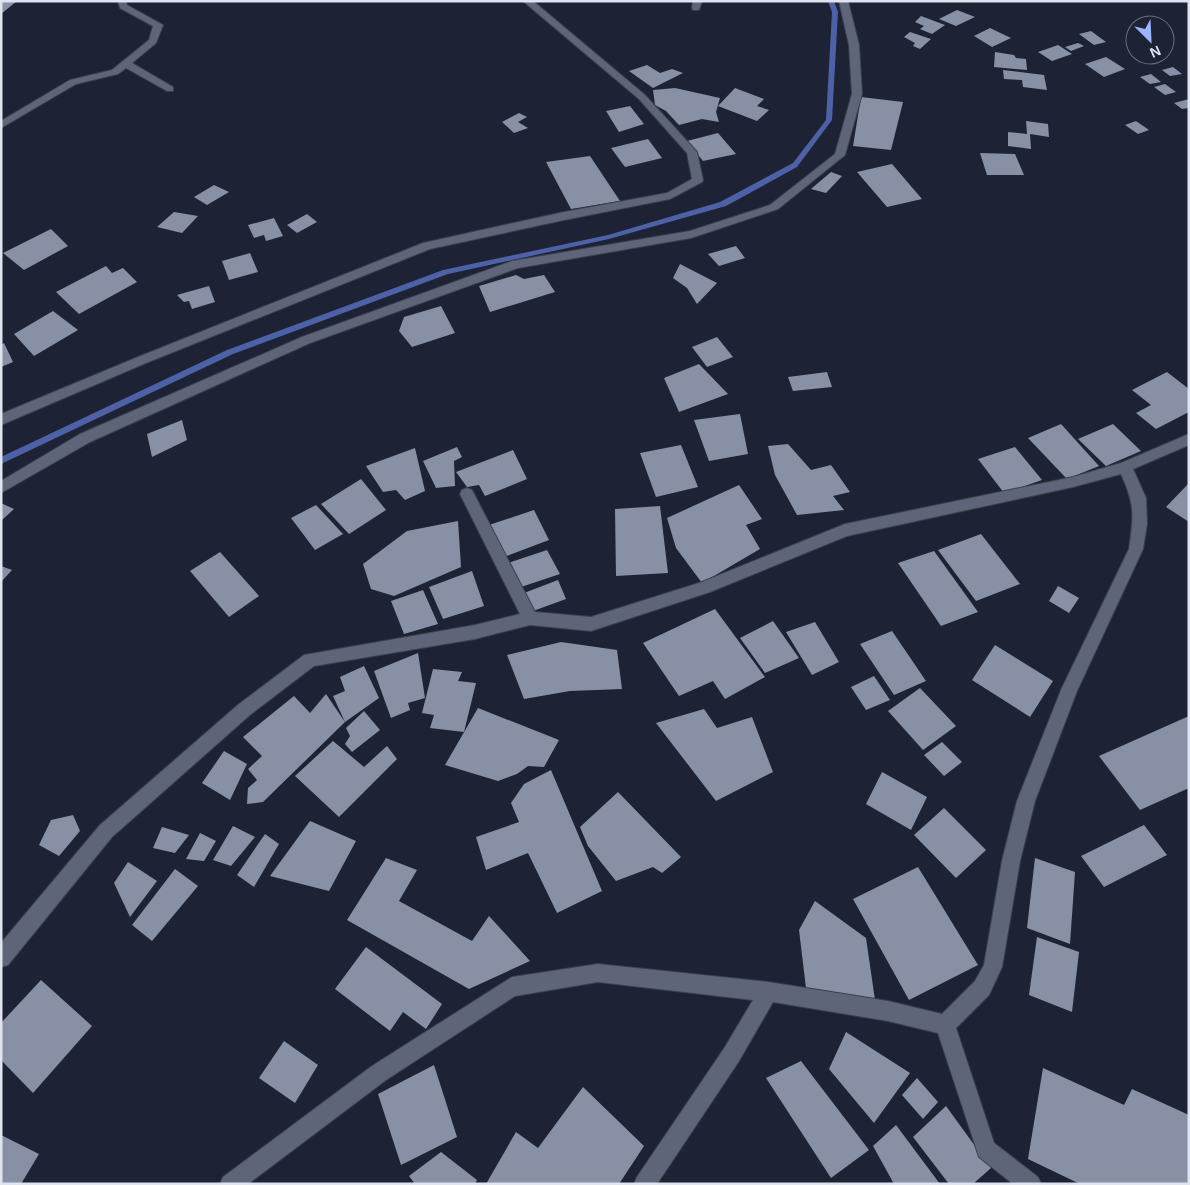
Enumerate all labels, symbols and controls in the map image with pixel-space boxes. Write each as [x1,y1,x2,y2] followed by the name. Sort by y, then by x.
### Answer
[1125,15,1175,65] north arrow
[1147,43,1163,61] text: N

